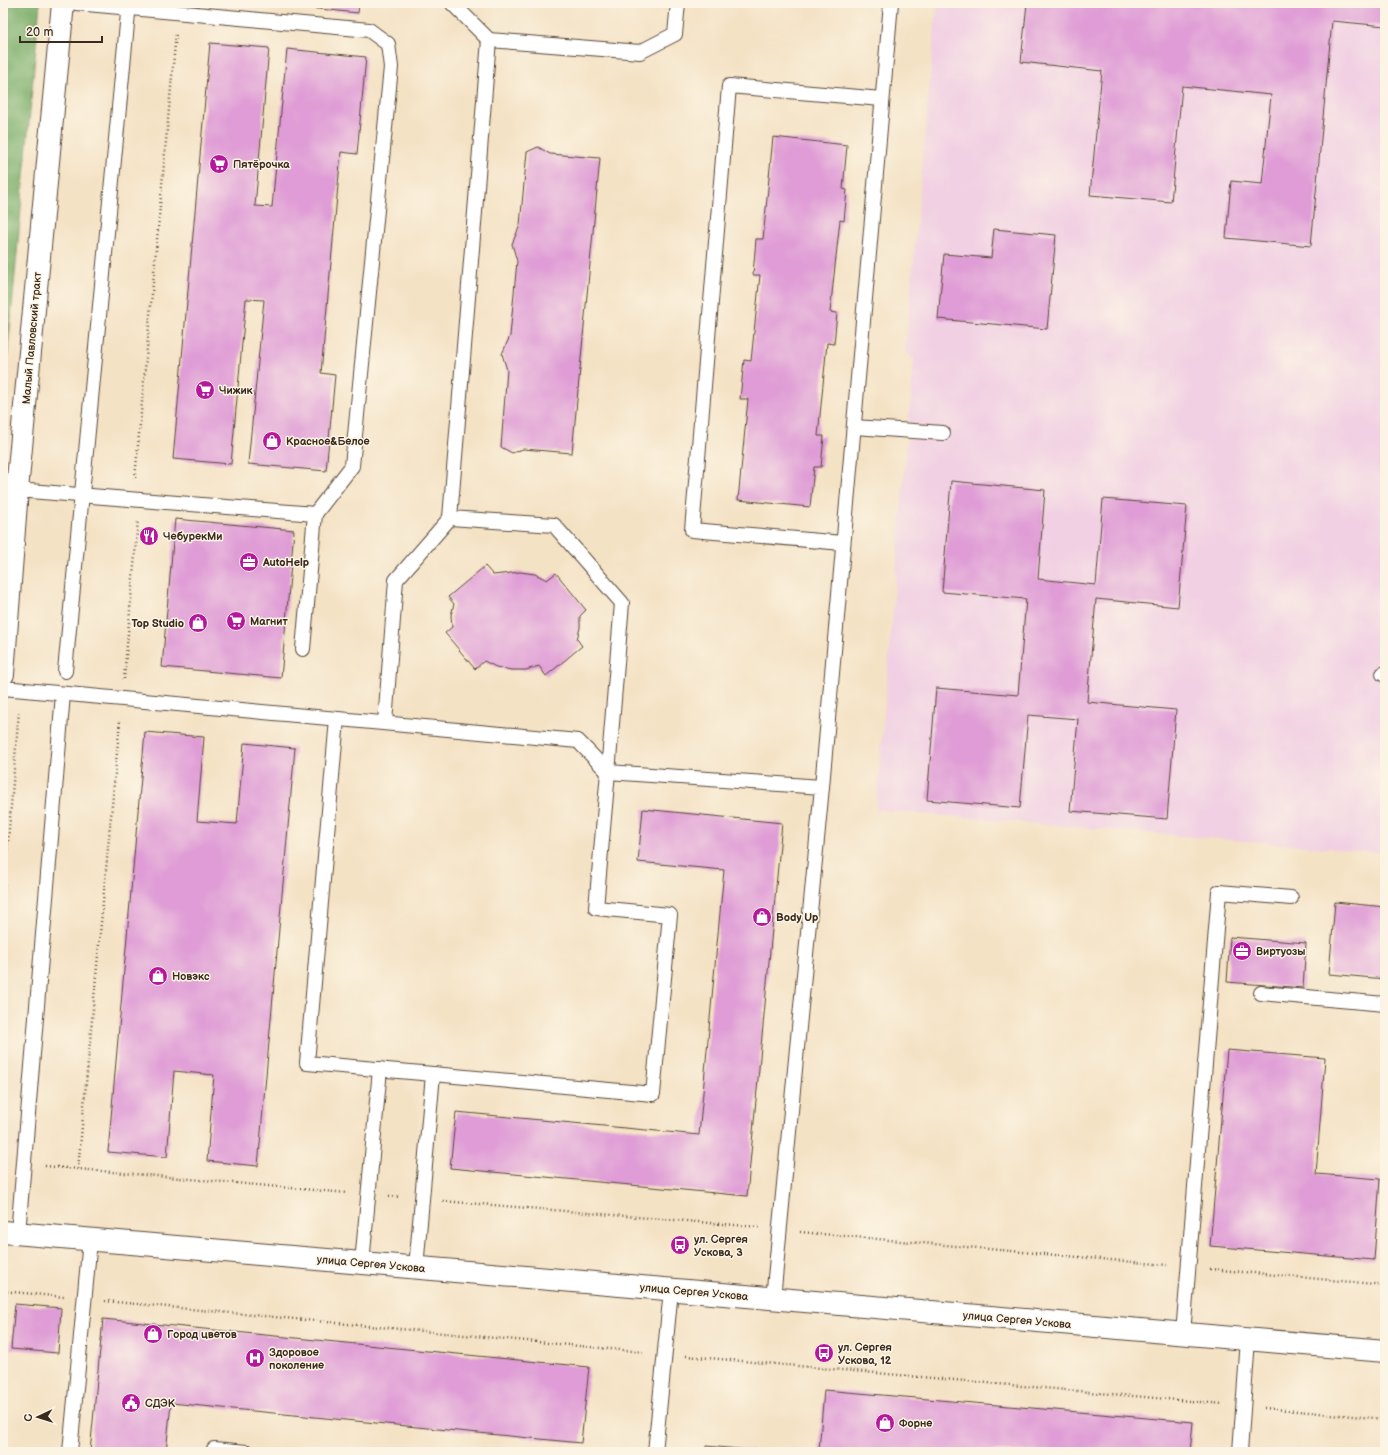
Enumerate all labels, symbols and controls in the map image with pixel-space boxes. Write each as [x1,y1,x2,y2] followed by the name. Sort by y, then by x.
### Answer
[20,18,102,44] scale bar
[26,25,53,40] text: 20 m
[208,153,230,175] supermarket icon: Пятёрочка
[233,158,290,171] place label: Пятёрочка
[20,271,44,405] street label: Малый Павловский тракт
[194,379,216,401] supermarket icon: Чижик
[219,384,253,397] place label: Чижик
[261,430,283,452] shop icon: Красное&Белое
[286,435,370,448] place label: Красное&Белое
[138,525,160,547] restaurant icon: ЧебурекМи
[163,530,222,543] place label: ЧебурекМи
[238,551,260,573] office icon: AutoHelp
[262,556,309,569] place label: AutoHelp
[225,610,247,632] supermarket icon: Магнит
[187,612,209,634] shop icon: Top Studio
[250,615,289,628] place label: Магнит
[131,617,184,630] place label: Top Studio
[751,906,773,928] shop icon: Body Up
[776,911,818,924] place label: Body Up
[1231,940,1253,962] office icon: Виртуозы
[1256,945,1305,958] place label: Виртуозы
[147,965,169,987] shop icon: Новэкс
[172,970,210,983] place label: Новэкс
[694,1233,748,1259] place label: ул. Сергея Ускова, 3
[669,1234,691,1256] bus stop icon: ул. Сергея Ускова, 3
[316,1253,426,1275] street label: улица Сергея Ускова
[639,1281,749,1303] street label: улица Сергея Ускова
[962,1309,1072,1331] street label: улица Сергея Ускова
[142,1323,164,1345] shop icon: Город цветов
[167,1328,237,1341] place label: Город цветов
[838,1341,892,1367] place label: ул. Сергея Ускова, 12
[813,1342,835,1364] bus stop icon: ул. Сергея Ускова, 12
[269,1346,324,1372] place label: Здоровое поколение
[244,1347,266,1369] hospital icon: Здоровое поколение
[120,1392,142,1414] public building icon: СДЭК
[18,1397,58,1437] north arrow
[145,1397,176,1410] place label: СДЭК
[874,1412,896,1434] shop icon: Форне
[22,1413,35,1422] text: С
[899,1417,932,1430] place label: Форне

